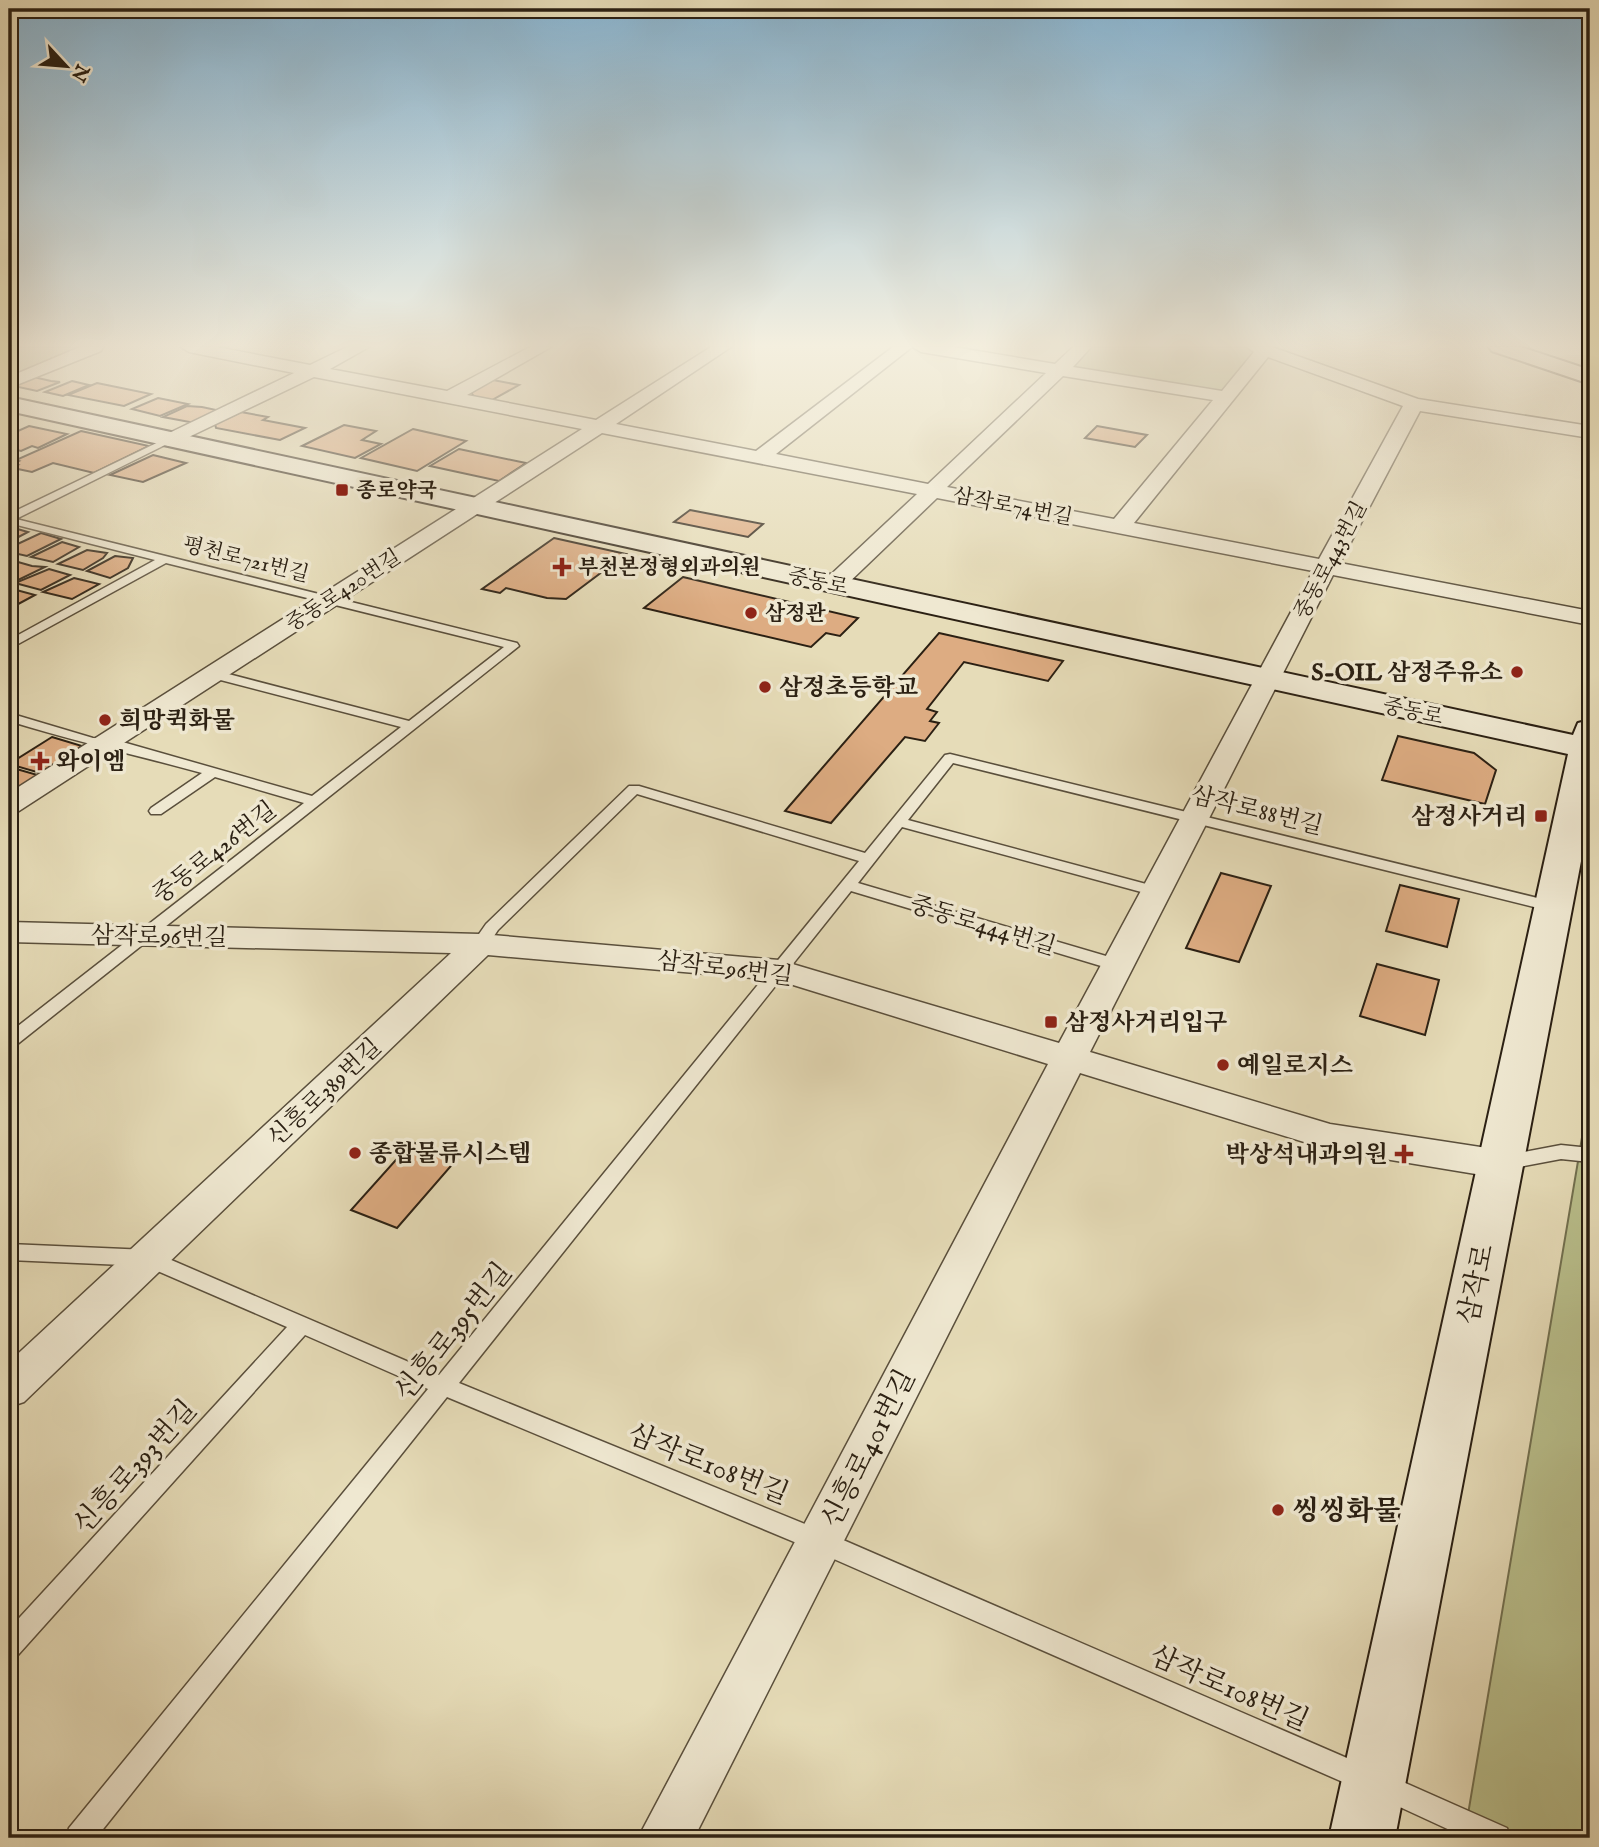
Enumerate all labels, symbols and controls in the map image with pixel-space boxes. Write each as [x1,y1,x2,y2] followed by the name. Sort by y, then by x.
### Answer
[32,32,102,102] north arrow
[65,59,94,86] text: N
[356,478,437,505] place label: 종로약국
[334,482,350,498] marker: 종로약국
[951,483,1075,532] street label: 삼작로74번길
[1289,497,1374,624] street label: 중동로443번길
[180,532,311,589] street label: 평천로721번길
[281,544,406,639] street label: 중동로420번길
[578,555,761,582] place label: 부천본정형외과의원
[552,557,572,577] marker: 부천본정형외과의원
[785,563,850,602] street label: 중동로
[765,601,827,628] place label: 삼정관
[743,605,759,621] marker: 삼정관
[1311,658,1503,689] place label: S-OIL 삼정주유소
[1509,664,1525,680] marker: S-OIL 삼정주유소
[779,673,918,704] place label: 삼정초등학교
[757,679,773,695] marker: 삼정초등학교
[1380,693,1445,732] street label: 중동로
[119,706,235,737] place label: 희망퀵화물
[97,712,113,728] marker: 희망퀵화물
[56,747,126,778] place label: 와이엠
[30,751,50,771] marker: 와이엠
[1188,780,1326,843] street label: 삼작로88번길
[147,795,283,911] street label: 중동로426번길
[1411,802,1527,833] place label: 삼정사거리
[1533,808,1549,824] marker: 삼정사거리
[906,890,1059,963] street label: 중동로444번길
[90,921,227,954] street label: 삼작로96번길
[655,946,794,993] street label: 삼작로96번길
[1065,1008,1227,1039] place label: 삼정사거리입구
[1043,1014,1059,1030] marker: 삼정사거리입구
[262,1032,389,1154] street label: 신흥로389번길
[1237,1051,1353,1082] place label: 예일로지스
[1215,1057,1231,1073] marker: 예일로지스
[369,1139,531,1170] place label: 종합물류시스템
[1226,1140,1388,1171] place label: 박상석내과의원
[1394,1144,1414,1164] marker: 박상석내과의원
[347,1145,363,1161] marker: 종합물류시스템
[1452,1241,1503,1328] street label: 삼작로
[387,1256,520,1409] street label: 신흥로395번길
[814,1364,924,1534] street label: 신흥로401번길
[67,1393,205,1542] street label: 신흥로393번길
[623,1417,794,1513] street label: 삼작로108번길
[1292,1495,1400,1530] place label: 씽씽화물
[1270,1502,1286,1518] marker: 씽씽화물
[1144,1639,1314,1740] street label: 삼작로108번길

